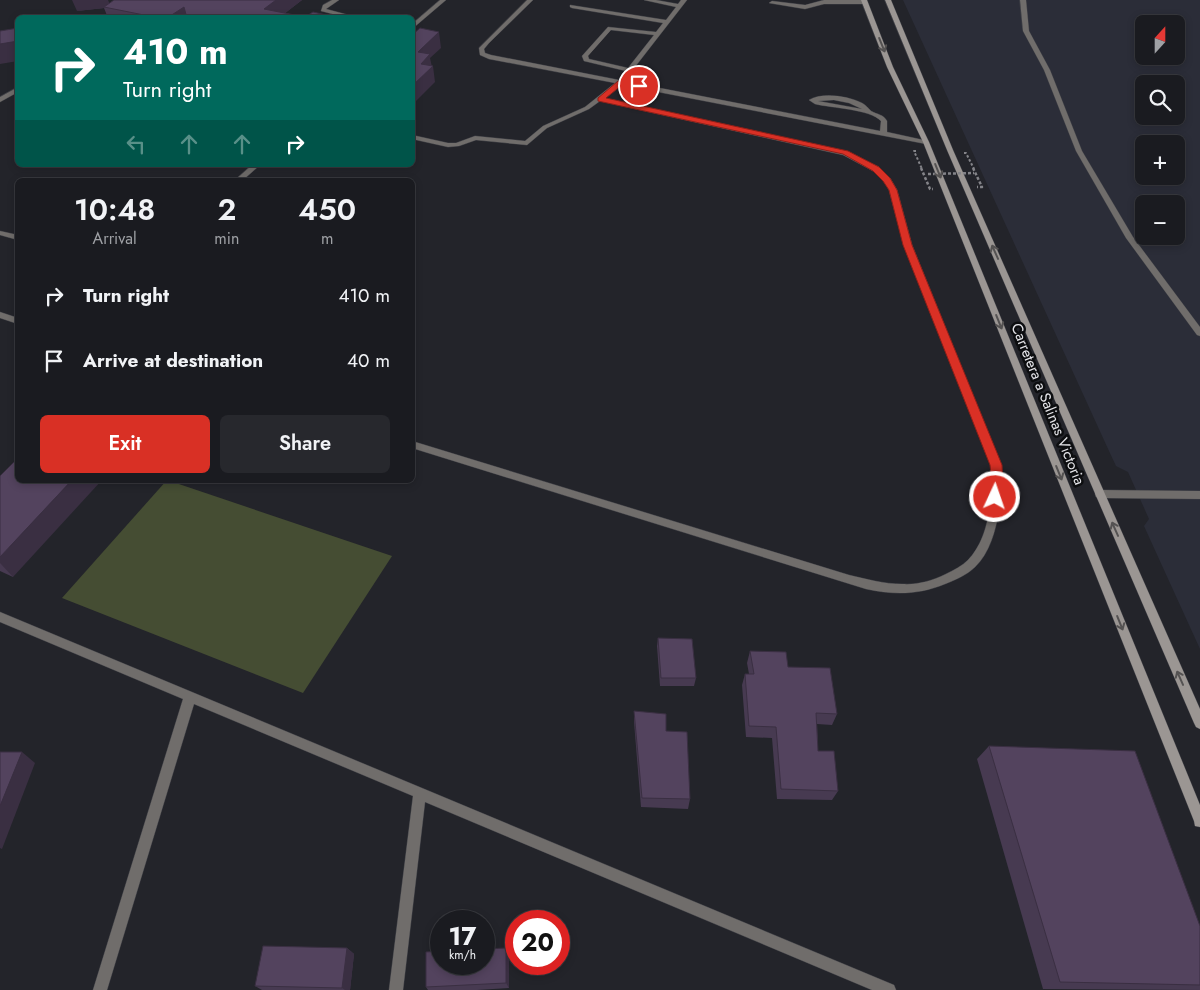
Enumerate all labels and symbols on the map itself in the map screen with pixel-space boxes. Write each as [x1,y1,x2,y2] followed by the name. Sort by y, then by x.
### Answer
[1135,15,1185,65] north arrow
[877,37,887,52] one-way arrow
[618,65,660,107] pin
[934,164,943,179] one-way arrow
[989,245,999,260] one-way arrow
[994,314,1004,329] one-way arrow
[1005,320,1091,488] street label: Carretera a Salinas Victoria
[1055,465,1065,480] one-way arrow
[968,470,1020,522] position arrow
[1110,522,1120,537] one-way arrow
[1117,616,1126,631] one-way arrow
[1175,671,1185,686] one-way arrow
[505,910,570,975] speed limit sign: 20

